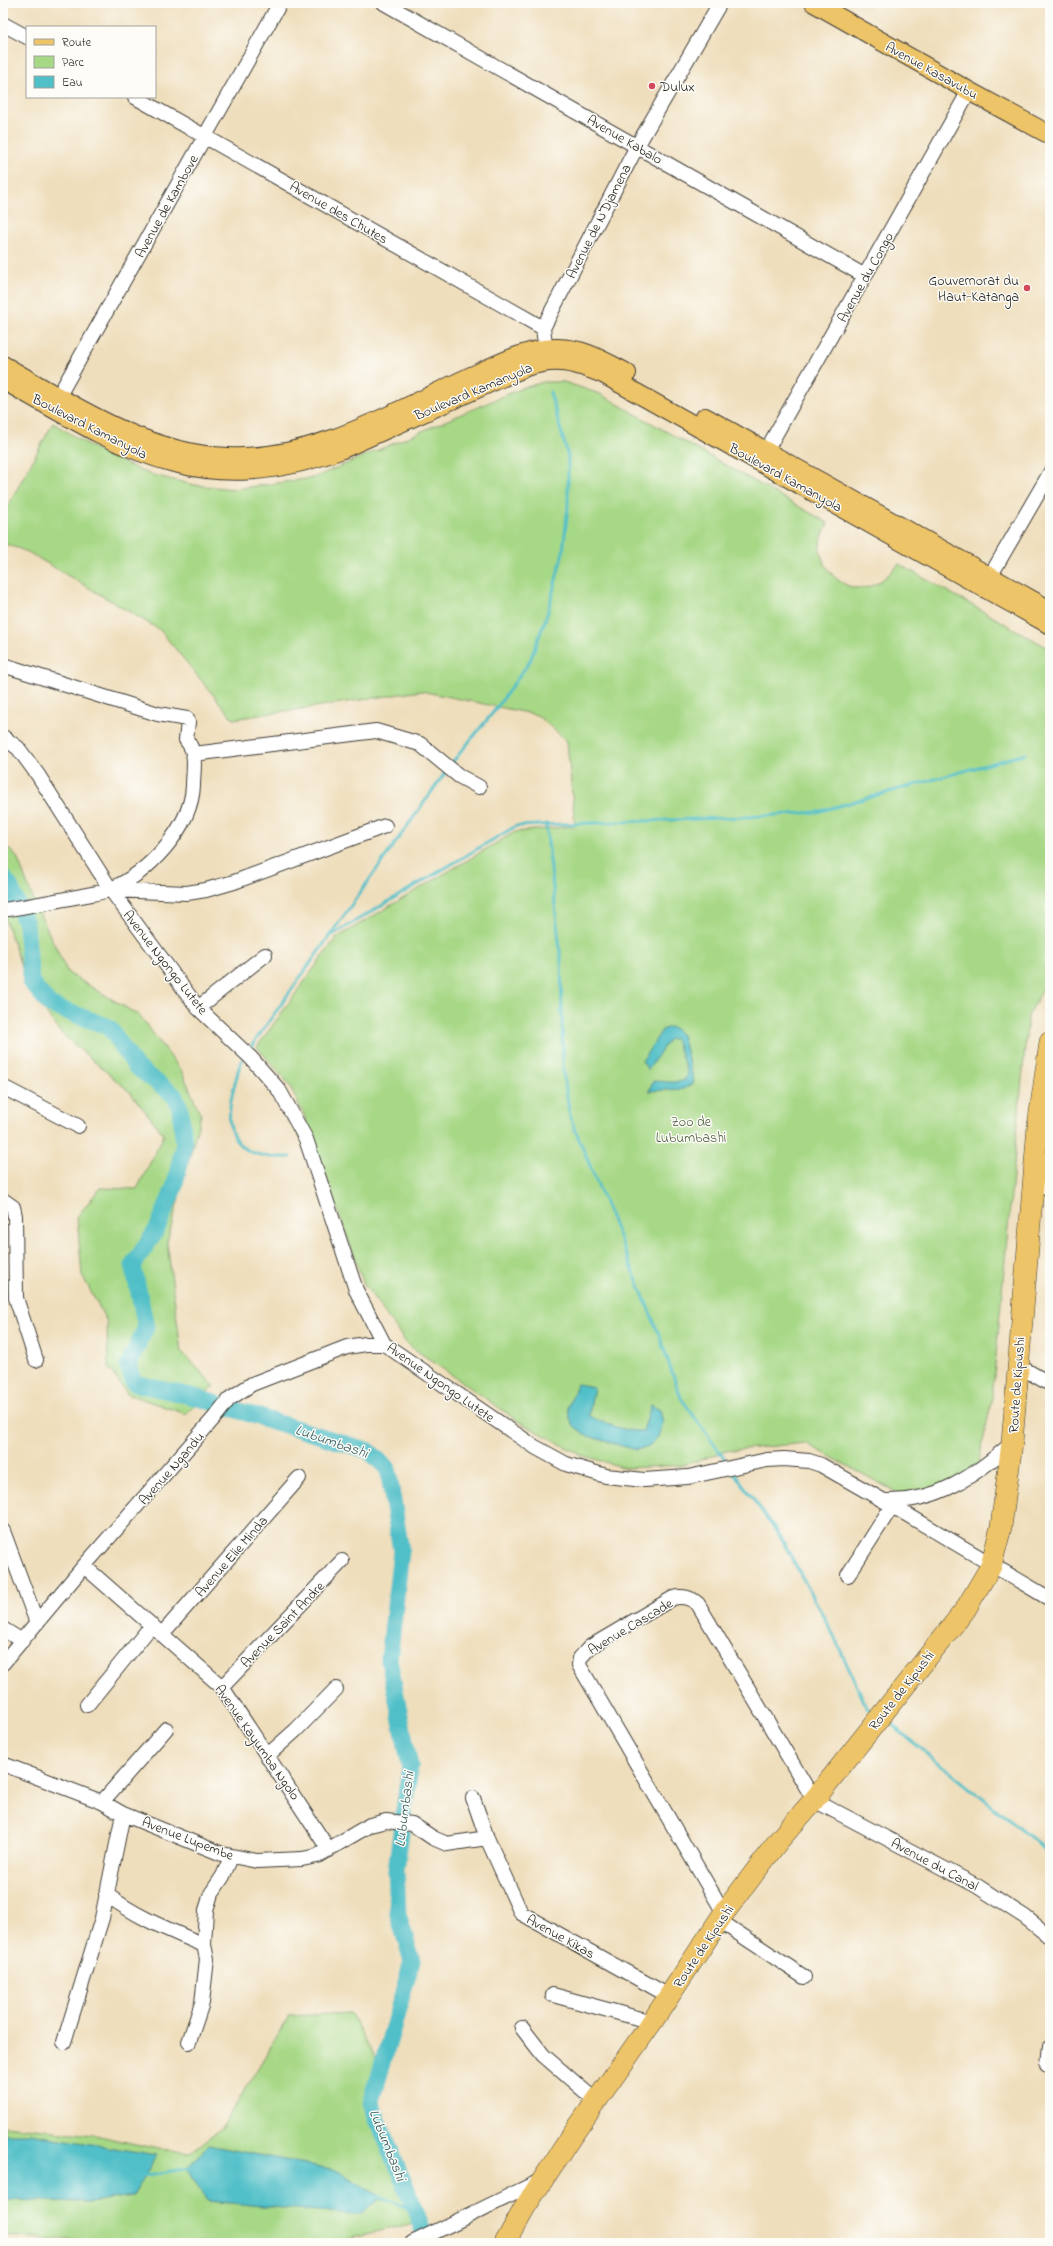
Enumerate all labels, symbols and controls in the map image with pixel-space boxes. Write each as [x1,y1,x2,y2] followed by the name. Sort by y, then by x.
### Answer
[26,26,156,98] legend
[62,34,92,52] text: Route
[881,37,981,106] street label: Avenue Kasavubu
[62,54,84,72] text: Parc
[62,74,83,92] text: Eau
[659,77,695,98] place label: Dulux
[647,81,657,91] marker: Dulux
[582,110,666,170] street label: Avenue Kabalo
[130,151,205,262] street label: Avenue de Kambove
[561,161,637,283] street label: Avenue de N'Djamena
[285,177,391,250] street label: Avenue des Chutes
[833,229,901,327] street label: Avenue du Congo
[928,271,1019,309] place label: Gouvernorat du Haut-Katanga
[1022,283,1032,293] marker: Gouvernorat du Haut-Katanga
[410,358,536,428] street label: Boulevard Kamanyola
[27,389,150,466] street label: Boulevard Kamanyola
[723,438,846,519] street label: Boulevard Kamanyola
[117,906,213,1021] street label: Avenue Ngongo Lutete
[656,1112,726,1149] park label: Zoo de Lubumbashi
[1004,1336,1031,1434] street label: Route de Kipushi
[381,1338,499,1430] street label: Avenue Ngongo Lutete
[292,1419,372,1465] water label: Lubumbashi
[134,1428,211,1511] street label: Avenue Ngandu
[191,1512,273,1602] street label: Avenue Elie Minda
[236,1576,331,1673] street label: Avenue Saint Andre
[584,1593,678,1661] street label: Avenue Cascade
[864,1647,940,1735] street label: Route de Kipushi
[208,1681,305,1806] street label: Avenue Kayumba Ngolo
[389,1769,421,1848] water label: Lubumbashi
[138,1812,237,1867] street label: Avenue Lupembe
[887,1833,982,1897] street label: Avenue du Canal
[669,1901,740,1993] street label: Route de Kipushi
[522,1910,598,1965] street label: Avenue Kikas
[363,2106,412,2186] water label: Lubumbashi

